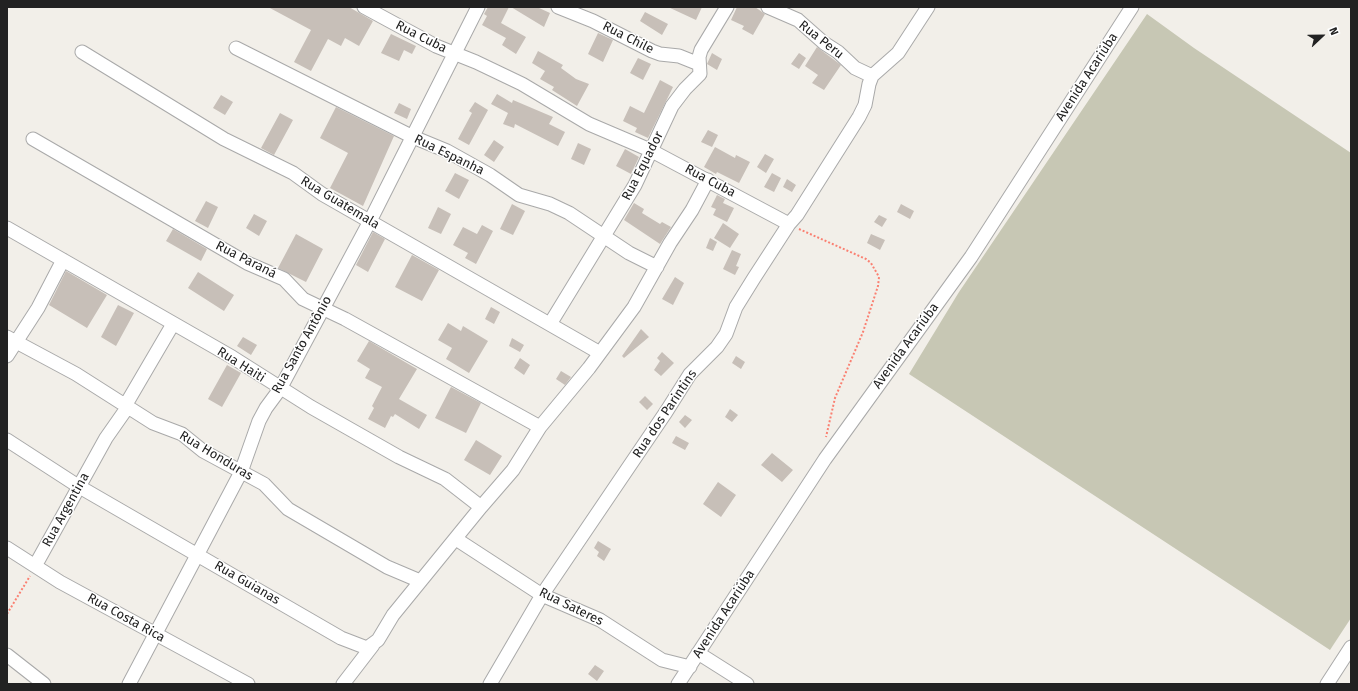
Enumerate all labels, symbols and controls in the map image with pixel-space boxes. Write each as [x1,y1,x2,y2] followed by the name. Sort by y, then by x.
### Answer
[1302,16,1342,56] north arrow
[393,18,449,56] street label: Rua Cuba
[795,18,847,62] street label: Rua Peru
[600,19,656,57] street label: Rua Chile
[1326,25,1341,37] text: N
[1053,30,1121,124] street label: Avenida Acariúba
[619,129,667,203] street label: Rua Equador
[411,131,487,179] street label: Rua Espanha
[682,161,738,201] street label: Rua Cuba
[298,173,382,233] street label: Rua Guatemala
[213,238,279,282] street label: Rua Paraná
[269,293,335,397] street label: Rua Santo Antônio
[870,300,942,392] street label: Avenida Acariúba
[214,344,268,386] street label: Rua Haiti
[630,367,700,461] street label: Rua dos Parintins
[176,428,256,484] street label: Rua Honduras
[39,470,93,550] street label: Rua Argentina
[211,558,283,608] street label: Rua Guianas
[690,567,758,661] street label: Avenida Acariúba
[536,585,606,629] street label: Rua Sateres
[84,590,168,646] street label: Rua Costa Rica

